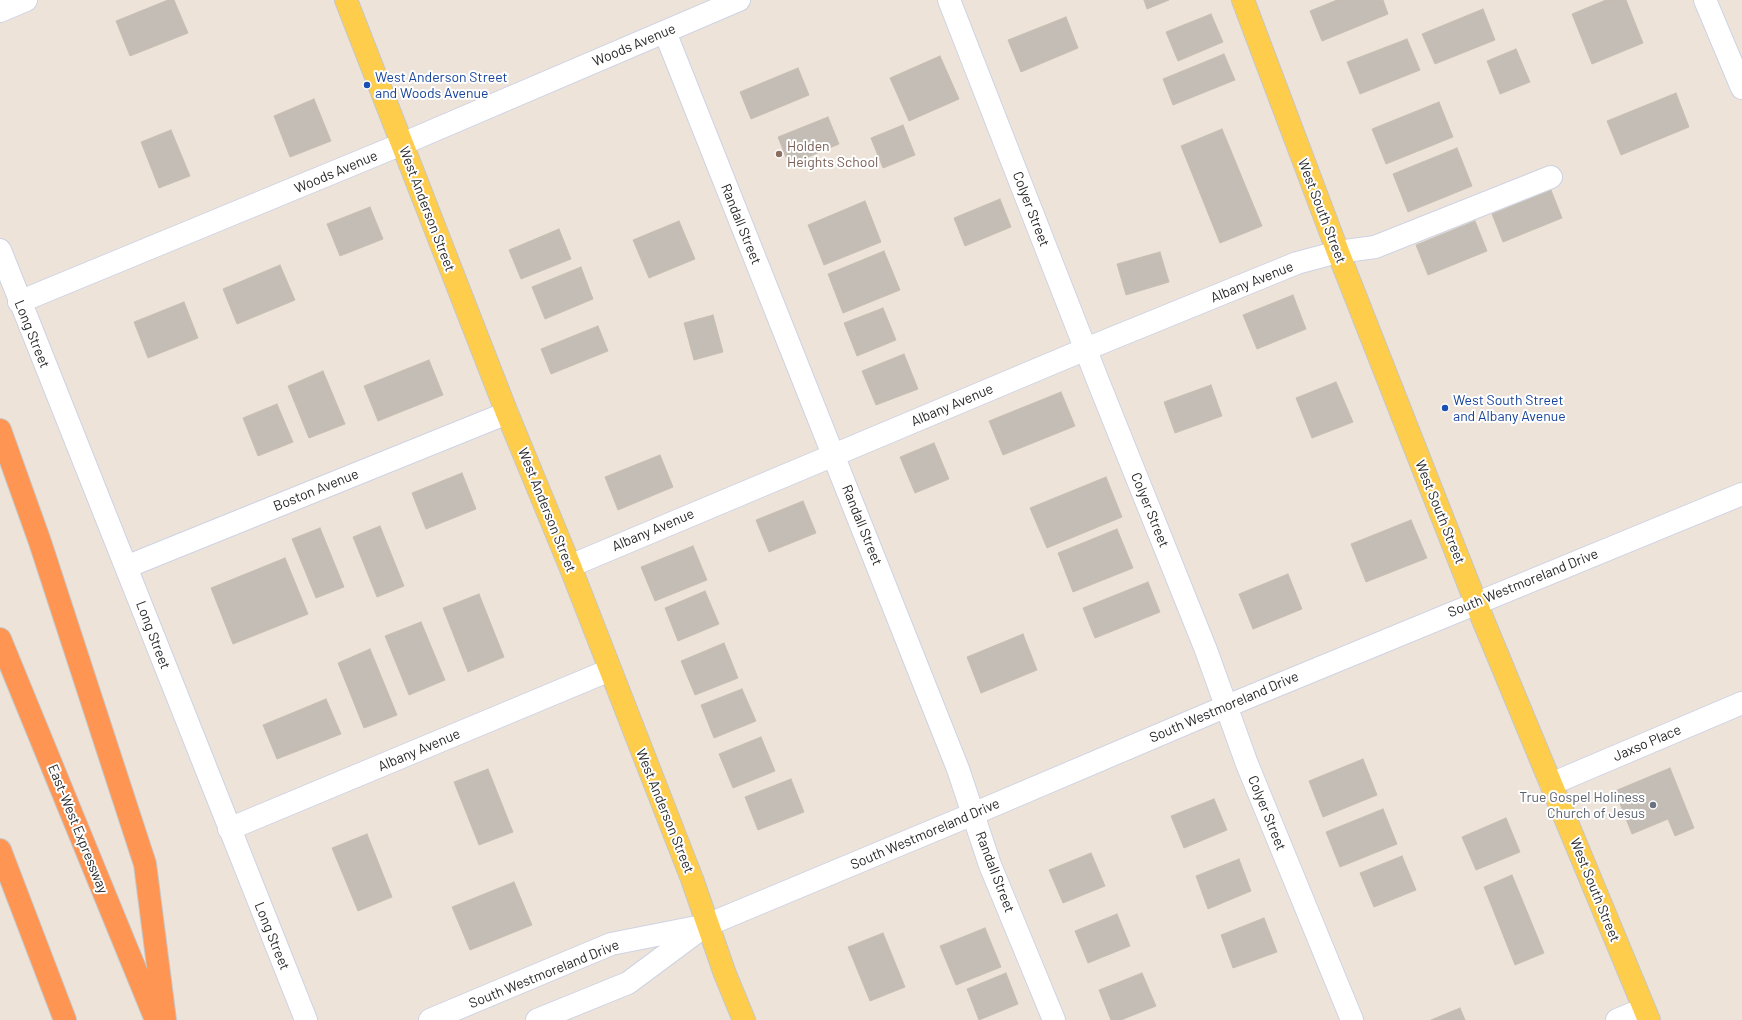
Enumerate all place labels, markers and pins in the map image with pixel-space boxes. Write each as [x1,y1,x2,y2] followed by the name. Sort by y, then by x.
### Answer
[375,69,508,102] place label: West Anderson Street and Woods Avenue
[362,80,372,90] marker: West Anderson Street and Woods Avenue
[787,138,878,170] place label: Holden Heights School
[774,149,784,159] marker: Holden Heights School
[1453,392,1566,424] place label: West South Street and Albany Avenue
[1440,403,1450,413] marker: West South Street and Albany Avenue
[1519,789,1645,822] place label: True Gospel Holiness Church of Jesus
[1648,800,1658,810] marker: True Gospel Holiness Church of Jesus

